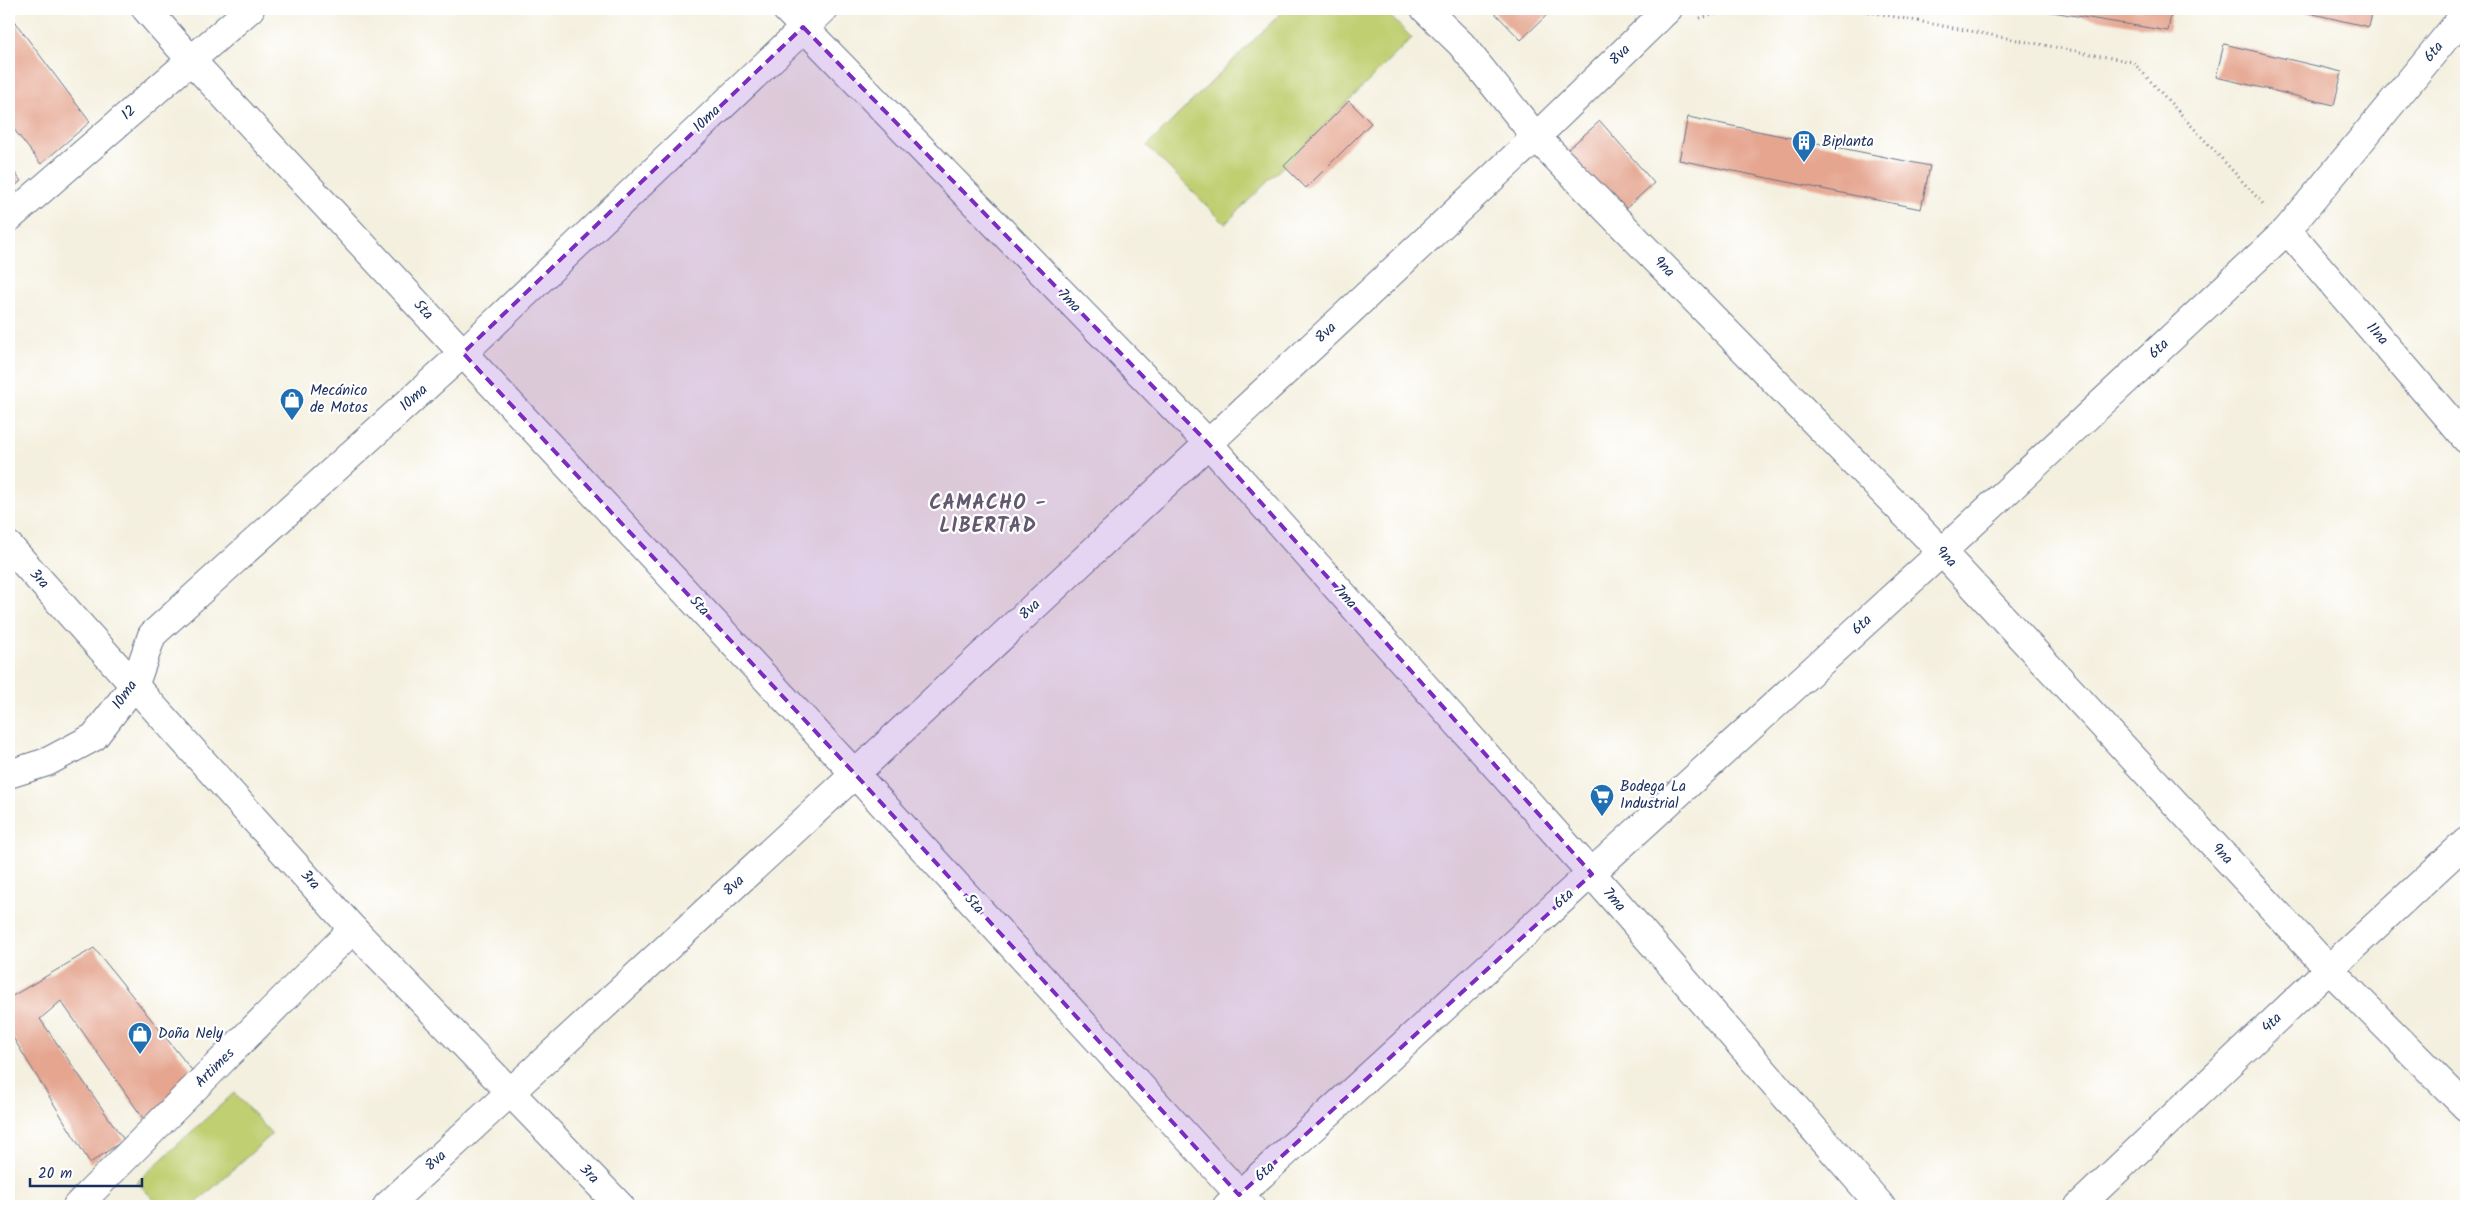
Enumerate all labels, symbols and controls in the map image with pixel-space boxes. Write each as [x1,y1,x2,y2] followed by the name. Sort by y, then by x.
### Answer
[2418,36,2450,68] street label: 6ta
[1604,39,1636,71] street label: 8va
[116,100,142,126] street label: 12
[687,100,727,138] street label: 10ma
[1791,129,1817,163] building icon: Biplanta
[1822,130,1874,154] place label: Biplanta
[1648,251,1680,283] street label: 9na
[1051,283,1087,319] street label: 7ma
[407,294,439,326] street label: 5ta
[1310,317,1342,349] street label: 8va
[2360,317,2394,351] street label: 11na
[2143,333,2175,365] street label: 6ta
[310,379,368,420] place label: Mecánico de Motos
[394,379,434,417] street label: 10ma
[279,387,305,421] shop icon: Mecánico de Motos
[929,488,1047,543] district label: CAMACHO - LIBERTAD
[1930,541,1962,573] street label: 9na
[23,563,55,595] street label: 3ra
[1327,579,1363,615] street label: 7ma
[683,590,715,622] street label: 5ta
[1014,594,1046,626] street label: 8va
[1846,609,1878,641] street label: 6ta
[106,675,144,715] street label: 10ma
[1620,775,1686,816] place label: Bodega La Industrial
[1589,783,1615,817] supermarket icon: Bodega La Industrial
[2206,838,2238,870] street label: 9na
[294,864,326,896] street label: 3ra
[718,870,750,902] street label: 8va
[1596,882,1632,918] street label: 7ma
[1548,883,1580,915] street label: 6ta
[958,888,990,920] street label: 5ta
[2256,1007,2288,1039] street label: 4ta
[127,1021,153,1055] shop icon: Doña Nely
[158,1022,224,1046] place label: Doña Nely
[189,1042,241,1094] street label: Artimes
[420,1145,452,1177] street label: 8va
[30,1155,142,1187] scale bar
[1249,1156,1281,1188] street label: 6ta
[573,1158,605,1190] street label: 3ra
[38,1162,72,1186] text: 20 m

